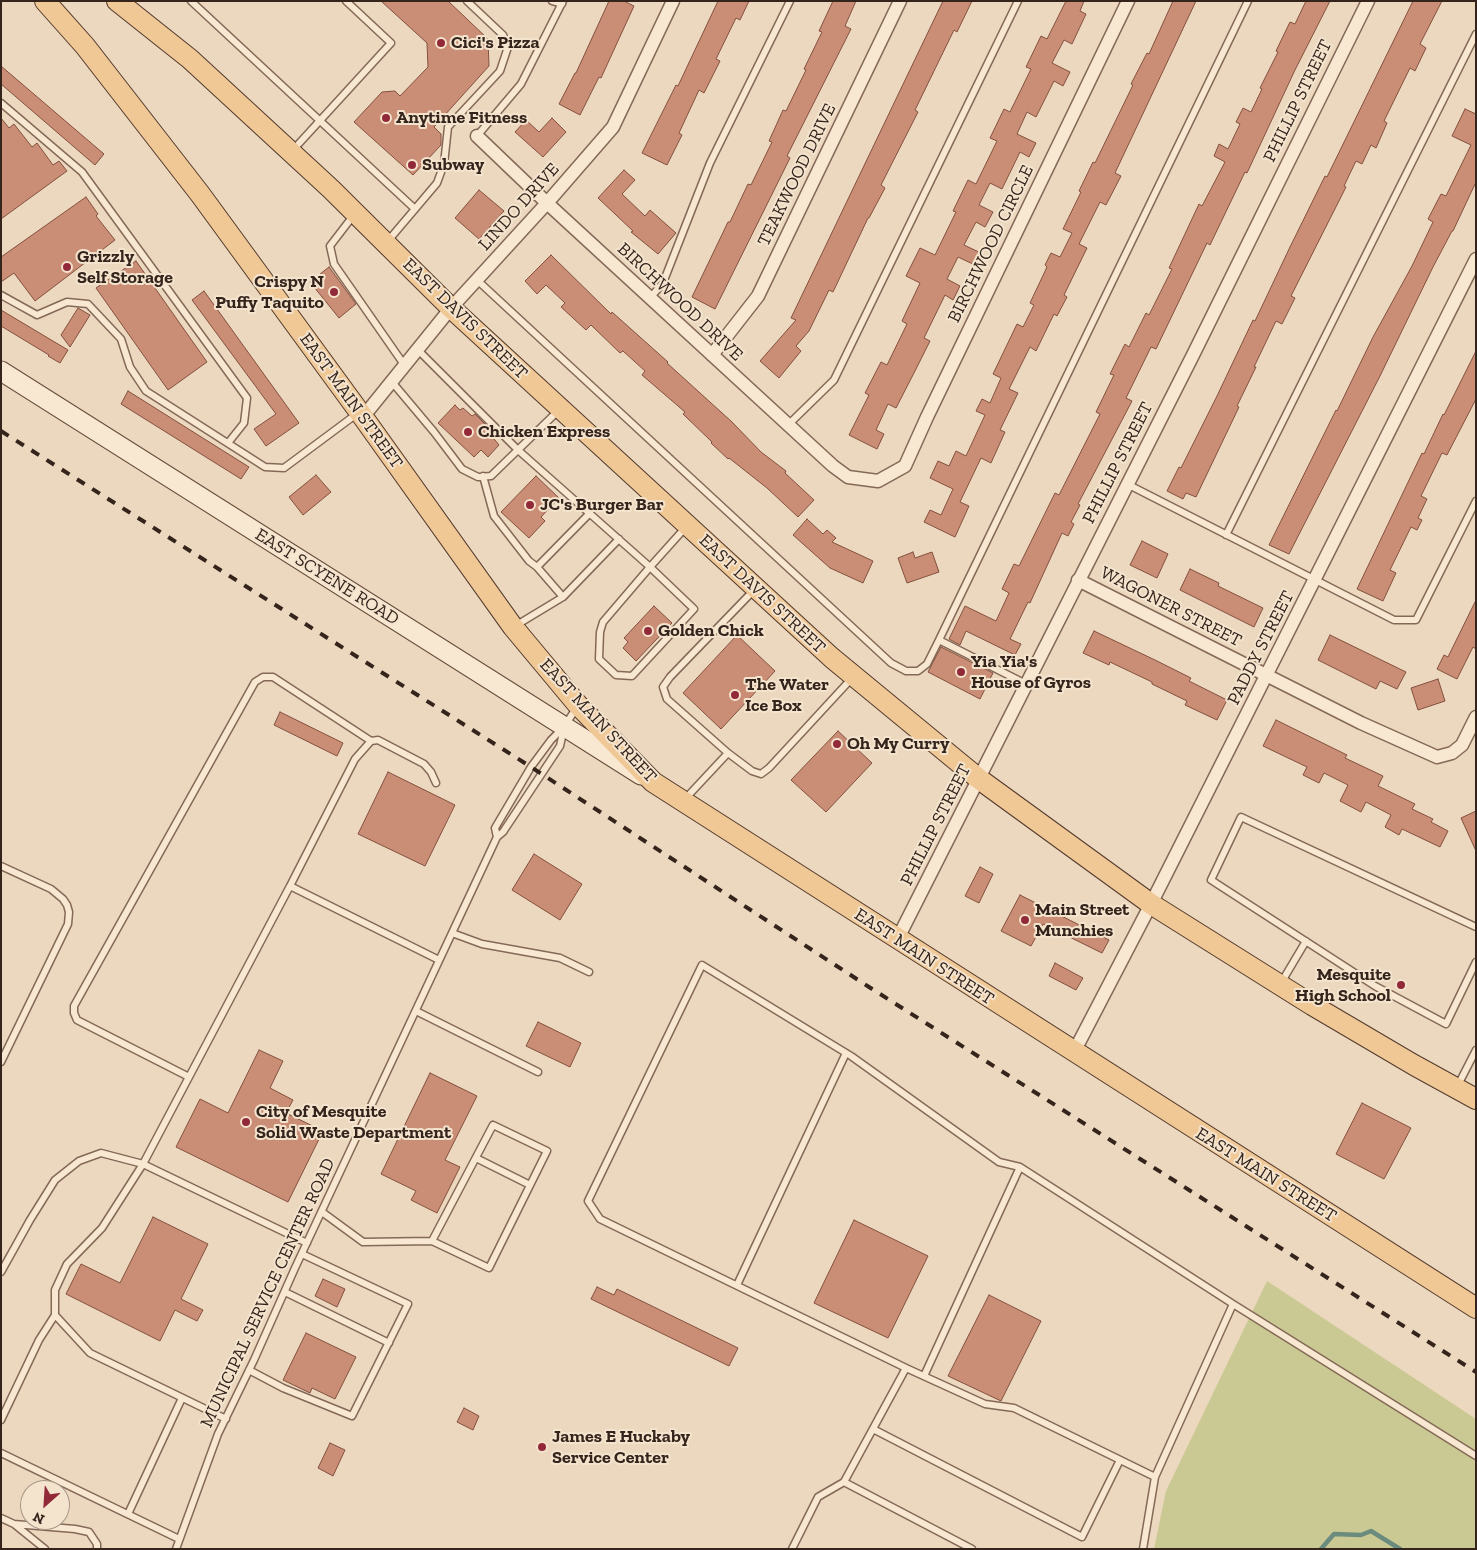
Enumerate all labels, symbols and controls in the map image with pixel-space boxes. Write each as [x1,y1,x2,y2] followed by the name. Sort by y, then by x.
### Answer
[451,32,540,54] place label: Cici's Pizza
[1259,36,1337,166] street label: PHILLIP STREET
[435,37,447,49] marker: Cici's Pizza
[753,100,841,250] street label: TEAKWOOD DRIVE
[396,107,527,129] place label: Anytime Fitness
[380,112,392,124] marker: Anytime Fitness
[422,154,484,176] place label: Subway
[406,159,418,171] marker: Subway
[474,159,564,255] street label: LINDO DRIVE
[943,162,1039,326] street label: BIRCHWOOD CIRCLE
[613,238,747,366] street label: BIRCHWOOD DRIVE
[77,246,173,288] place label: Grizzly Self Storage
[398,254,532,384] street label: EAST DAVIS STREET
[61,261,73,273] marker: Grizzly Self Storage
[215,271,324,314] place label: Crispy N Puffy Taquito
[328,286,340,298] marker: Crispy N Puffy Taquito
[295,329,407,473] street label: EAST MAIN STREET
[1078,399,1158,527] street label: PHILLIP STREET
[478,421,610,443] place label: Chicken Express
[462,426,474,438] marker: Chicken Express
[540,494,664,516] place label: JC's Burger Bar
[524,499,536,511] marker: JC's Burger Bar
[251,524,403,630] street label: EAST SCYENE ROAD
[694,530,830,658] street label: EAST DAVIS STREET
[1097,562,1245,652] street label: WAGONER STREET
[1223,587,1299,709] street label: PADDY STREET
[658,620,764,642] place label: Golden Chick
[642,625,654,637] marker: Golden Chick
[971,651,1091,694] place label: Yia Yia's House of Gyros
[535,654,661,788] street label: EAST MAIN STREET
[955,666,967,678] marker: Yia Yia's House of Gyros
[745,674,829,716] place label: The Water Ice Box
[729,689,741,701] marker: The Water Ice Box
[847,733,949,755] place label: Oh My Curry
[831,738,843,750] marker: Oh My Curry
[896,761,976,889] street label: PHILLIP STREET
[1035,899,1129,942] place label: Main Street Munchies
[850,904,998,1010] street label: EAST MAIN STREET
[1019,914,1031,926] marker: Main Street Munchies
[1295,964,1391,1006] place label: Mesquite High School
[1395,979,1407,991] marker: Mesquite High School
[256,1101,451,1144] place label: City of Mesquite Solid Waste Department
[240,1116,252,1128] marker: City of Mesquite Solid Waste Department
[1192,1123,1340,1227] street label: EAST MAIN STREET
[196,1155,340,1431] street label: MUNICIPAL SERVICE CENTER ROAD
[552,1426,690,1468] place label: James E Huckaby Service Center
[536,1441,548,1453] marker: James E Huckaby Service Center
[20,1480,70,1530] north arrow
[30,1508,47,1528] text: N

